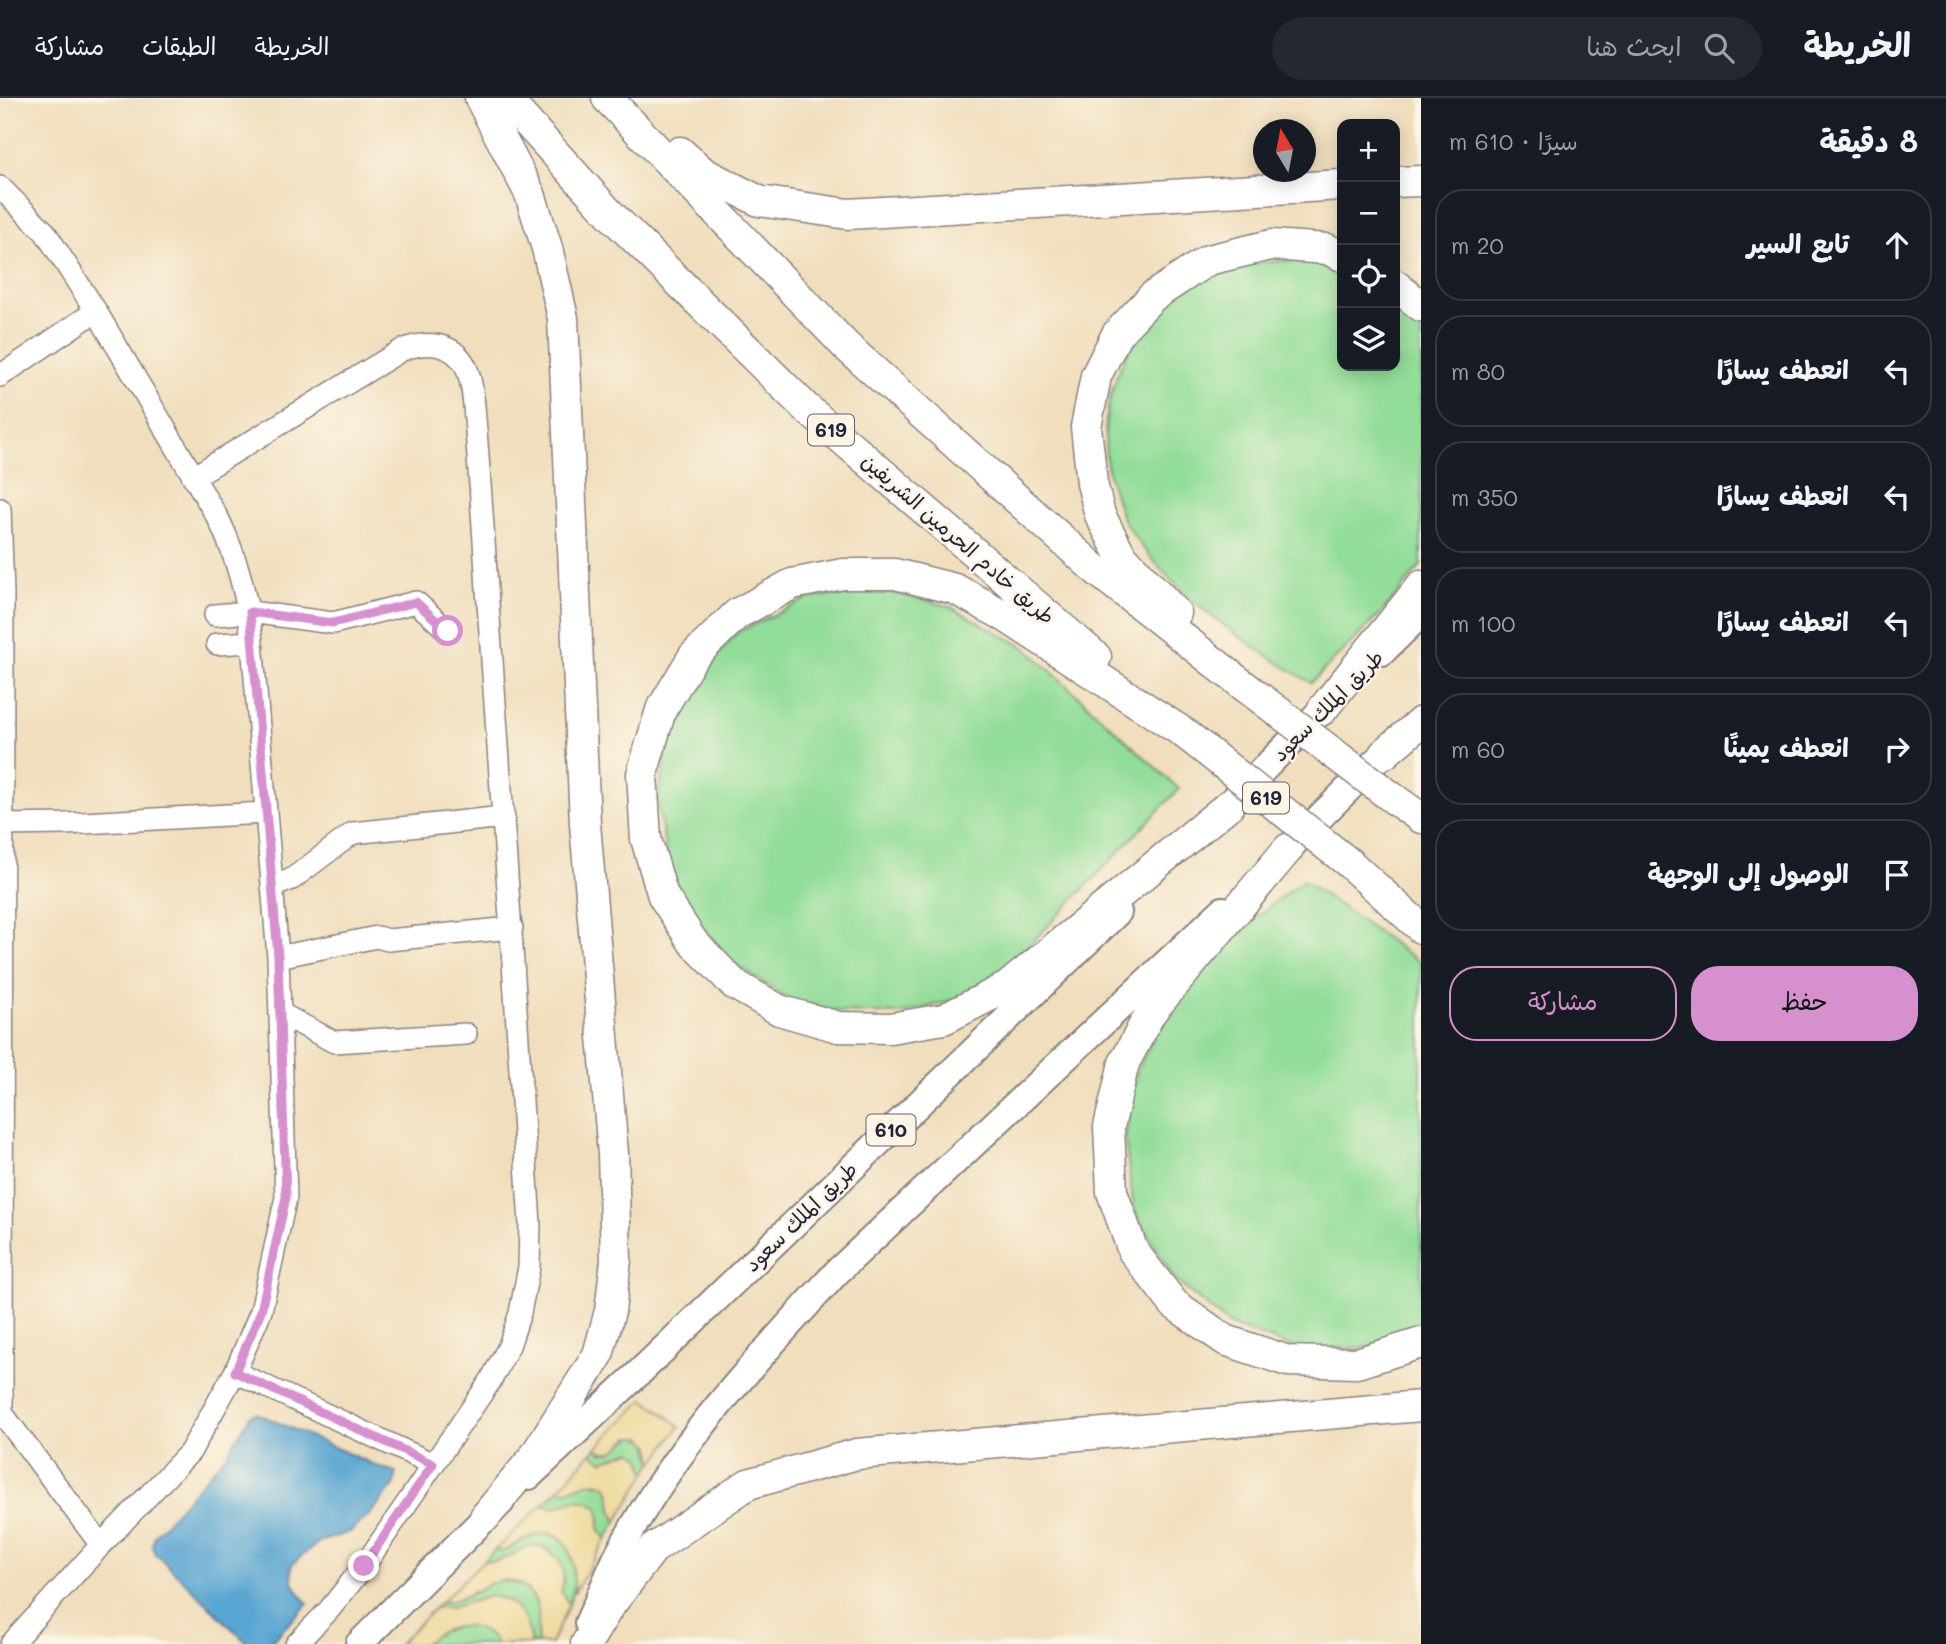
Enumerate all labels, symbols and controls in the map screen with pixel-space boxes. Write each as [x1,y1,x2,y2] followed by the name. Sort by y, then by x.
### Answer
[1272,17,1762,80] search box
[1804,22,1911,65] text: الخريطة
[1586,29,1682,63] text: ابحث هنا
[1700,29,1738,67] icon: search
[35,30,104,61] text: مشاركة
[142,30,217,61] text: الطبقات
[255,30,329,61] text: الخريطة
[1253,119,1316,182] north arrow
[1337,119,1400,371] map controls
[1337,119,1400,182] button: +
[1819,120,1918,160] text: 8 دقيقة
[1449,126,1578,156] text: سيرًا · 610 m
[1337,182,1400,245] button: −
[1747,226,1849,260] text: تابع السير
[1878,226,1916,264] icon: ahead
[1451,230,1504,260] text: 20 m
[1337,245,1400,308] button: locate
[1337,308,1400,371] button: layers
[1717,352,1849,386] text: انعطف يسارًا
[1878,352,1916,390] icon: left
[1451,356,1505,386] text: 80 m
[808,414,854,446] road number: 619
[854,446,1061,632] street label: طريق خادم الحرمين الشريفين
[1717,478,1849,512] text: انعطف يسارًا
[1878,478,1916,516] icon: left
[1451,482,1518,512] text: 350 m
[1717,604,1849,638] text: انعطف يسارًا
[1878,604,1916,642] icon: left
[1451,608,1515,638] text: 100 m
[432,615,463,646] route start
[1265,643,1390,768] street label: طريق الملك سعود
[1724,730,1849,764] text: انعطف يمينًا
[1878,730,1916,768] icon: right
[1451,734,1505,764] text: 60 m
[1243,782,1289,814] road number: 619
[1647,856,1849,890] text: الوصول إلى الوجهة
[1878,856,1916,894] icon: arrive
[1449,966,1677,1041] button: مشاركة
[1691,966,1918,1041] button: حفظ
[866,1114,916,1146] road number: 610
[738,1155,864,1278] street label: طريق الملك سعود
[348,1550,379,1581] route end

